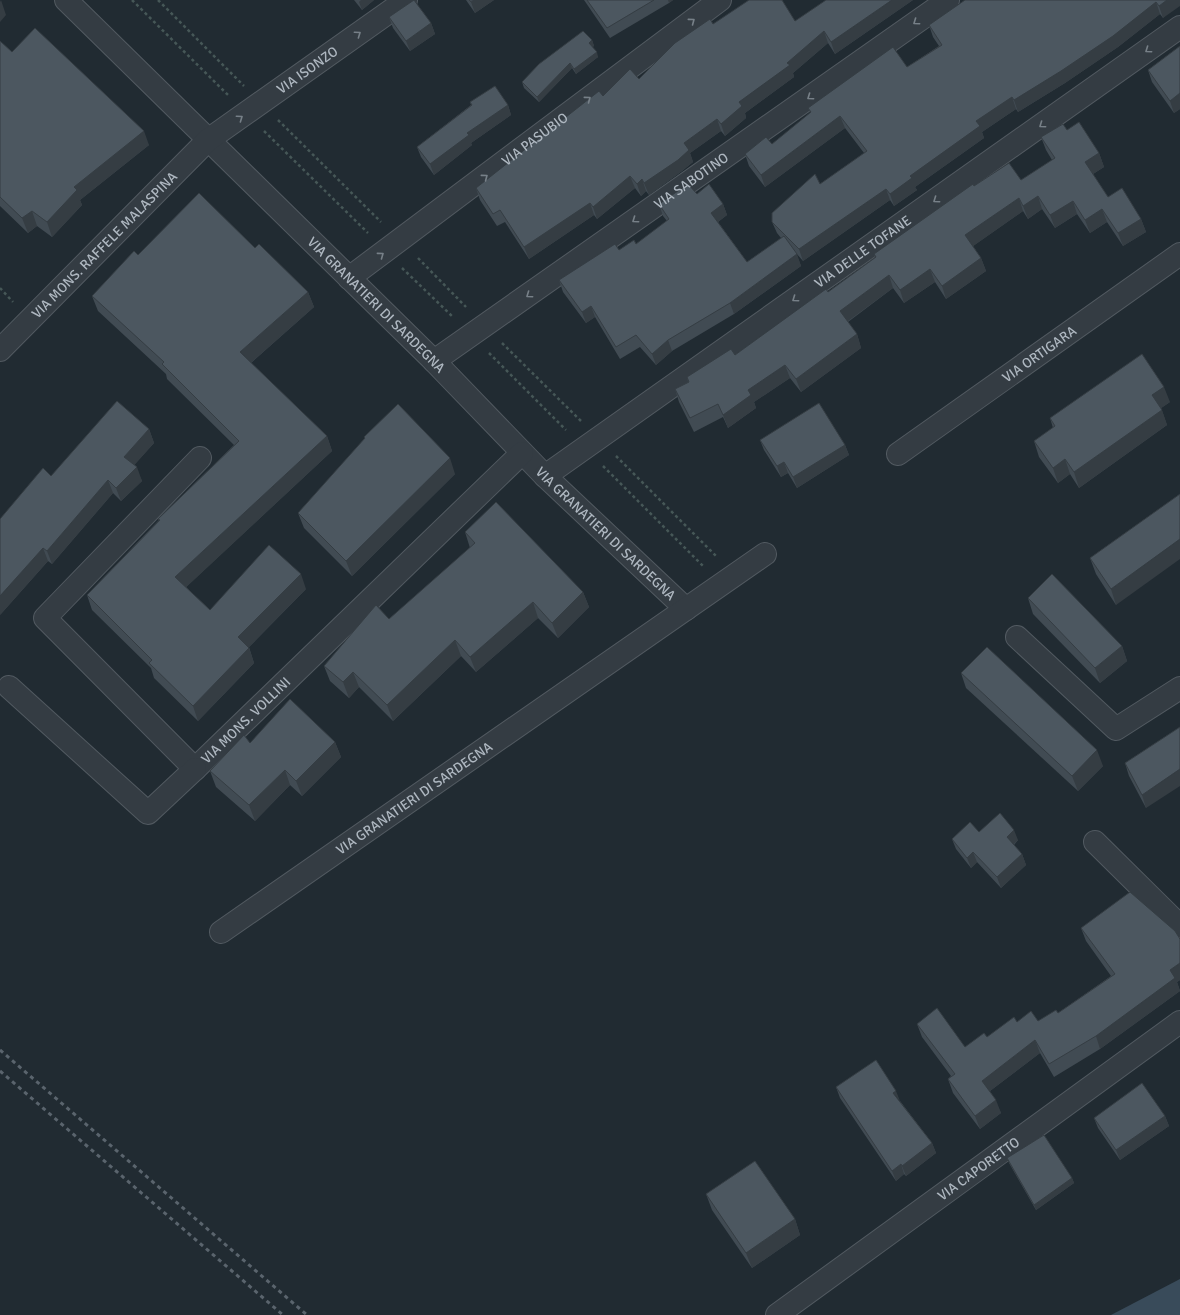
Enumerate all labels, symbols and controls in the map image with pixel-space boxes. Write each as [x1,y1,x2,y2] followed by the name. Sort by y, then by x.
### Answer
[914,17,921,24] one-way arrow
[688,19,695,26] one-way arrow
[353,32,360,39] one-way arrow
[273,42,341,97] street label: VIA ISONZO
[1145,45,1152,53] one-way arrow
[807,92,814,100] one-way arrow
[584,97,591,104] one-way arrow
[498,109,571,169] street label: VIA PASUBIO
[236,115,243,123] one-way arrow
[1039,120,1046,128] one-way arrow
[650,149,731,213] street label: VIA SABOTINO
[28,168,181,322] street label: VIA MONS. RAFFELE MALASPINA
[480,175,487,182] one-way arrow
[933,195,940,202] one-way arrow
[811,211,914,291] street label: VIA DELLE TOFANE
[632,215,639,223] one-way arrow
[304,233,449,376] street label: VIA GRANATIERI DI SARDEGNA
[376,253,383,260] one-way arrow
[526,290,533,297] one-way arrow
[793,294,800,301] one-way arrow
[999,322,1080,386] street label: VIA ORTIGARA
[532,463,680,604] street label: VIA GRANATIERI DI SARDEGNA
[197,673,294,767] street label: VIA MONS. VOLLINI
[332,737,496,858] street label: VIA GRANATIERI DI SARDEGNA
[934,1133,1023,1204] street label: VIA CAPORETTO

